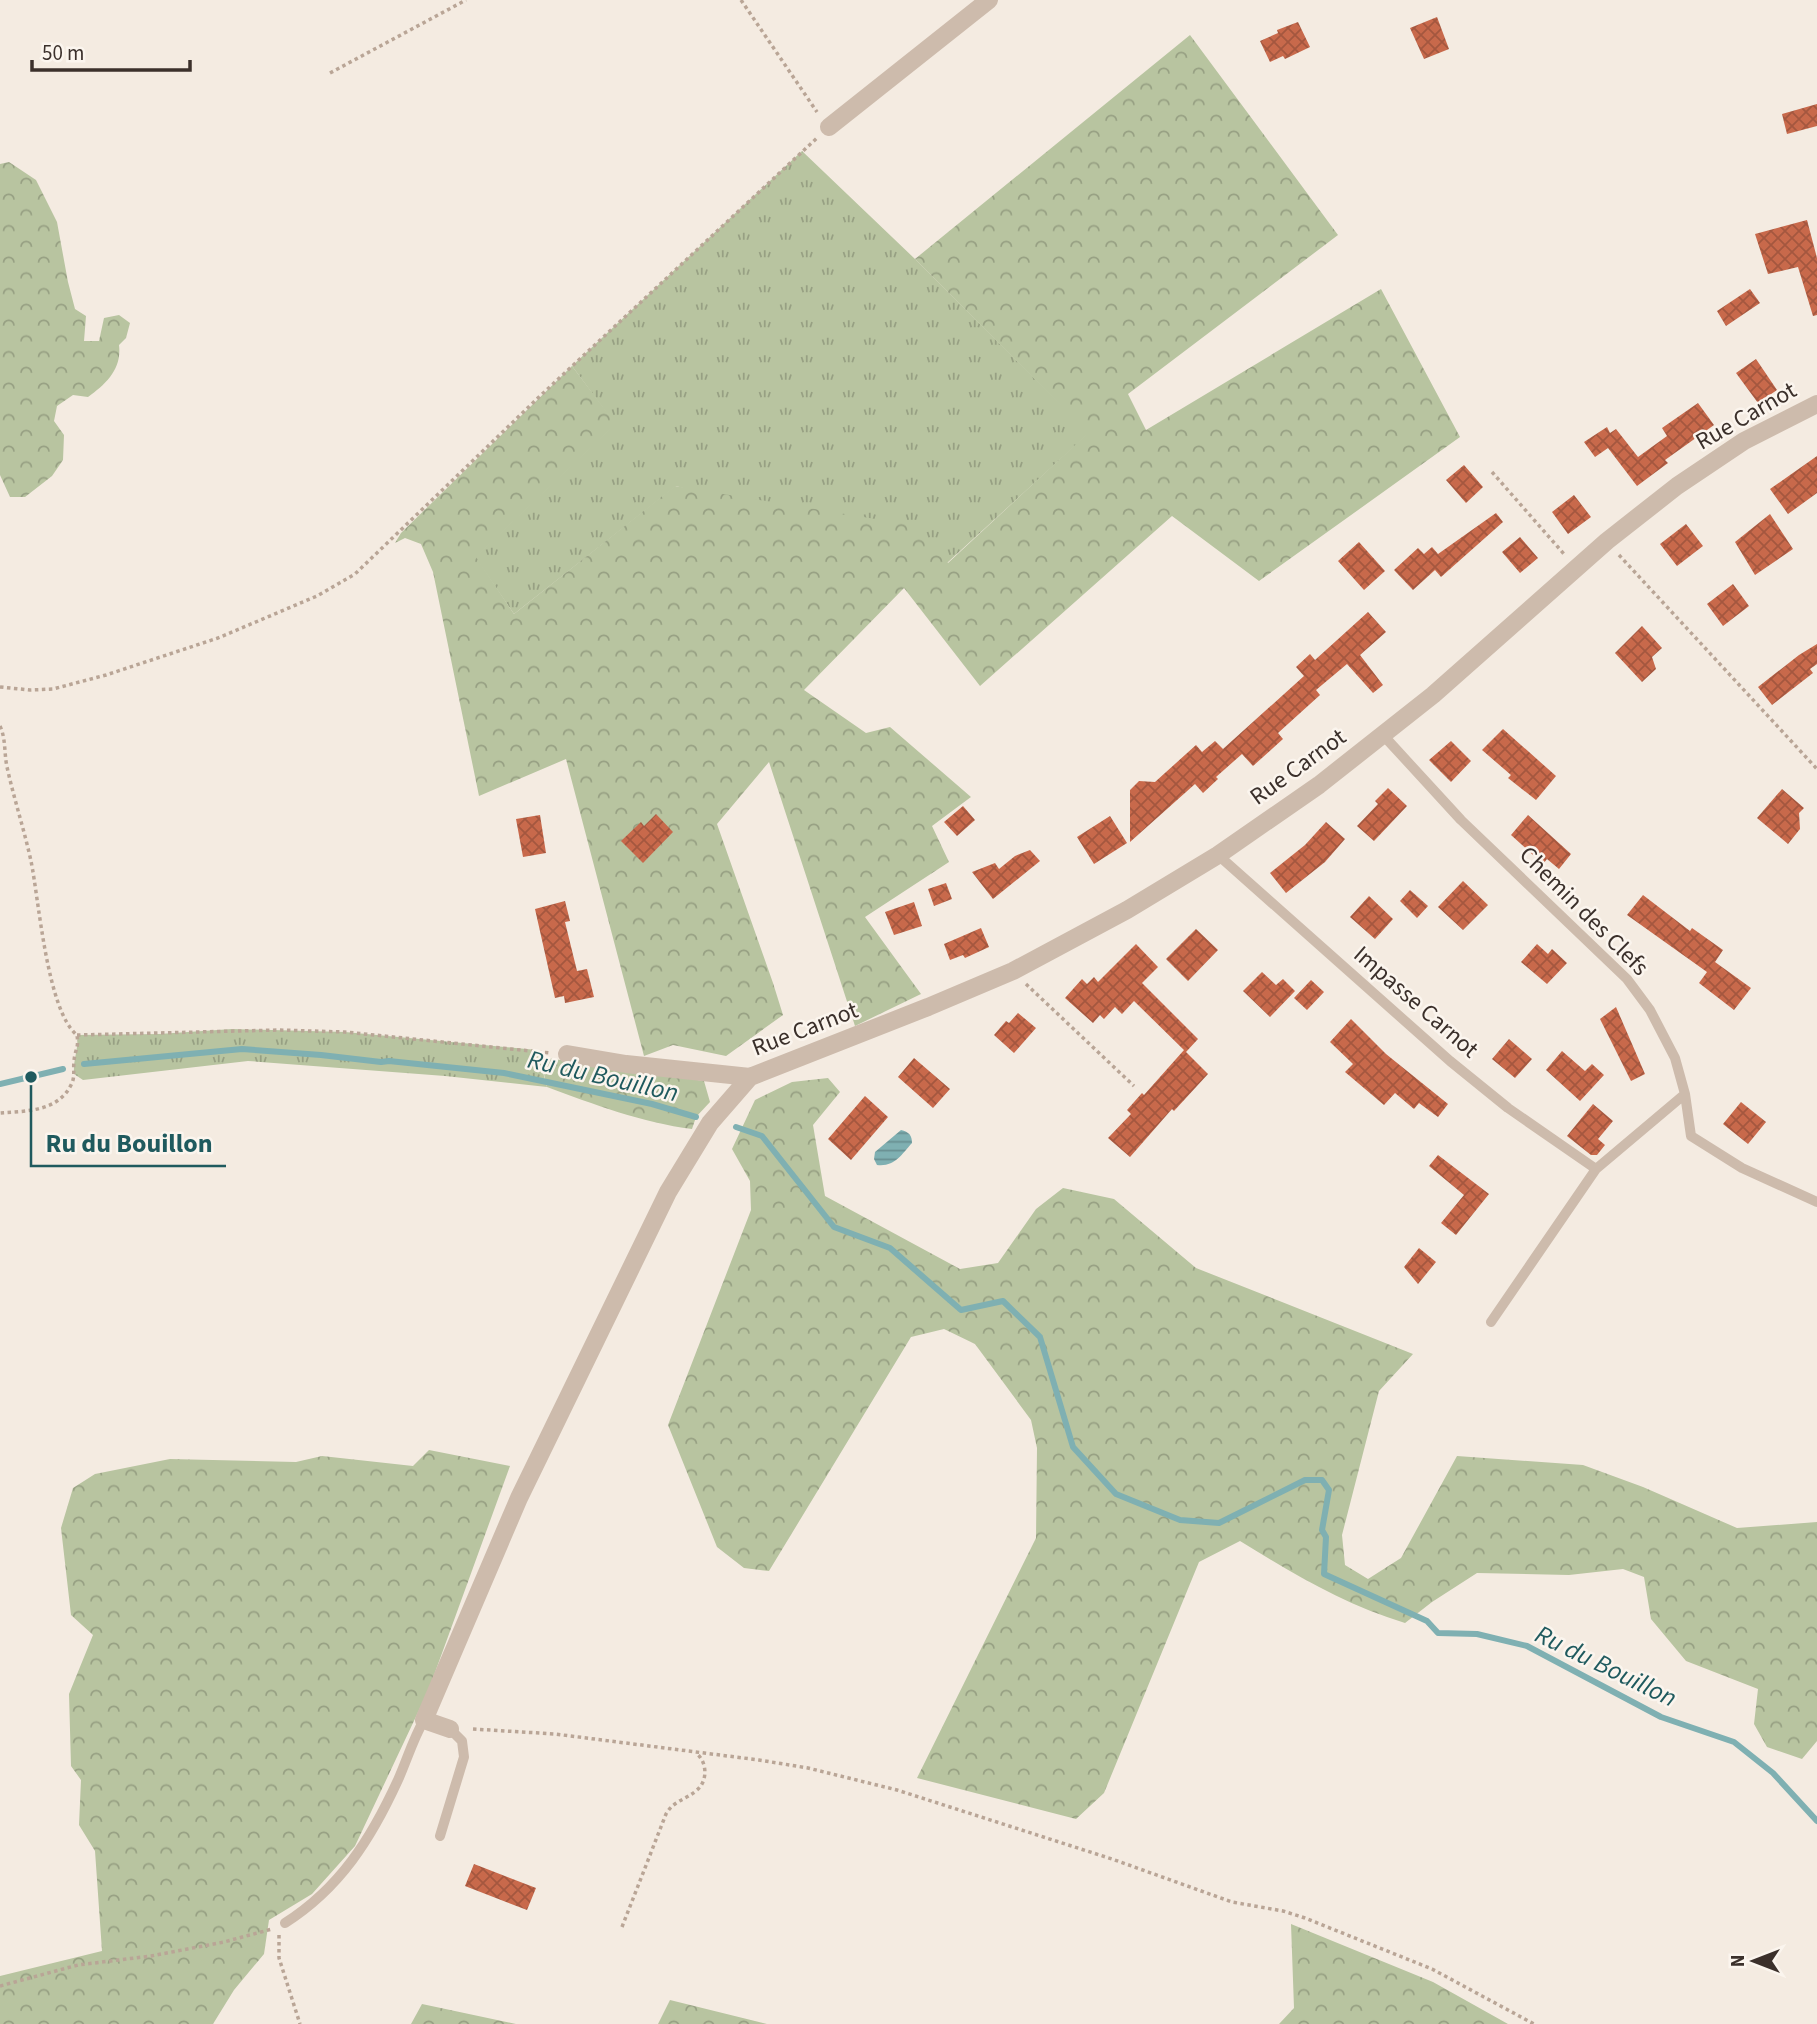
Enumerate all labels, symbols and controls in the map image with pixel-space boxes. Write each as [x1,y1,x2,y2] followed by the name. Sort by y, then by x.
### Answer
[32,28,189,72] scale bar
[42,38,84,68] text: 50 m
[1689,373,1803,459] street label: Rue Carnot
[1243,720,1353,814] street label: Rue Carnot
[1511,838,1657,984] street label: Chemin des Clefs
[1346,938,1486,1066] street label: Impasse Carnot
[747,993,863,1065] street label: Rue Carnot
[524,1041,682,1111] water label: Ru du Bouillon
[31,1119,226,1166] callout: Ru du Bouillon
[45,1125,213,1162] text: Ru du Bouillon
[1529,1616,1683,1716] water label: Ru du Bouillon
[1719,1926,1789,1996] north arrow
[1725,1955,1752,1967] text: N

